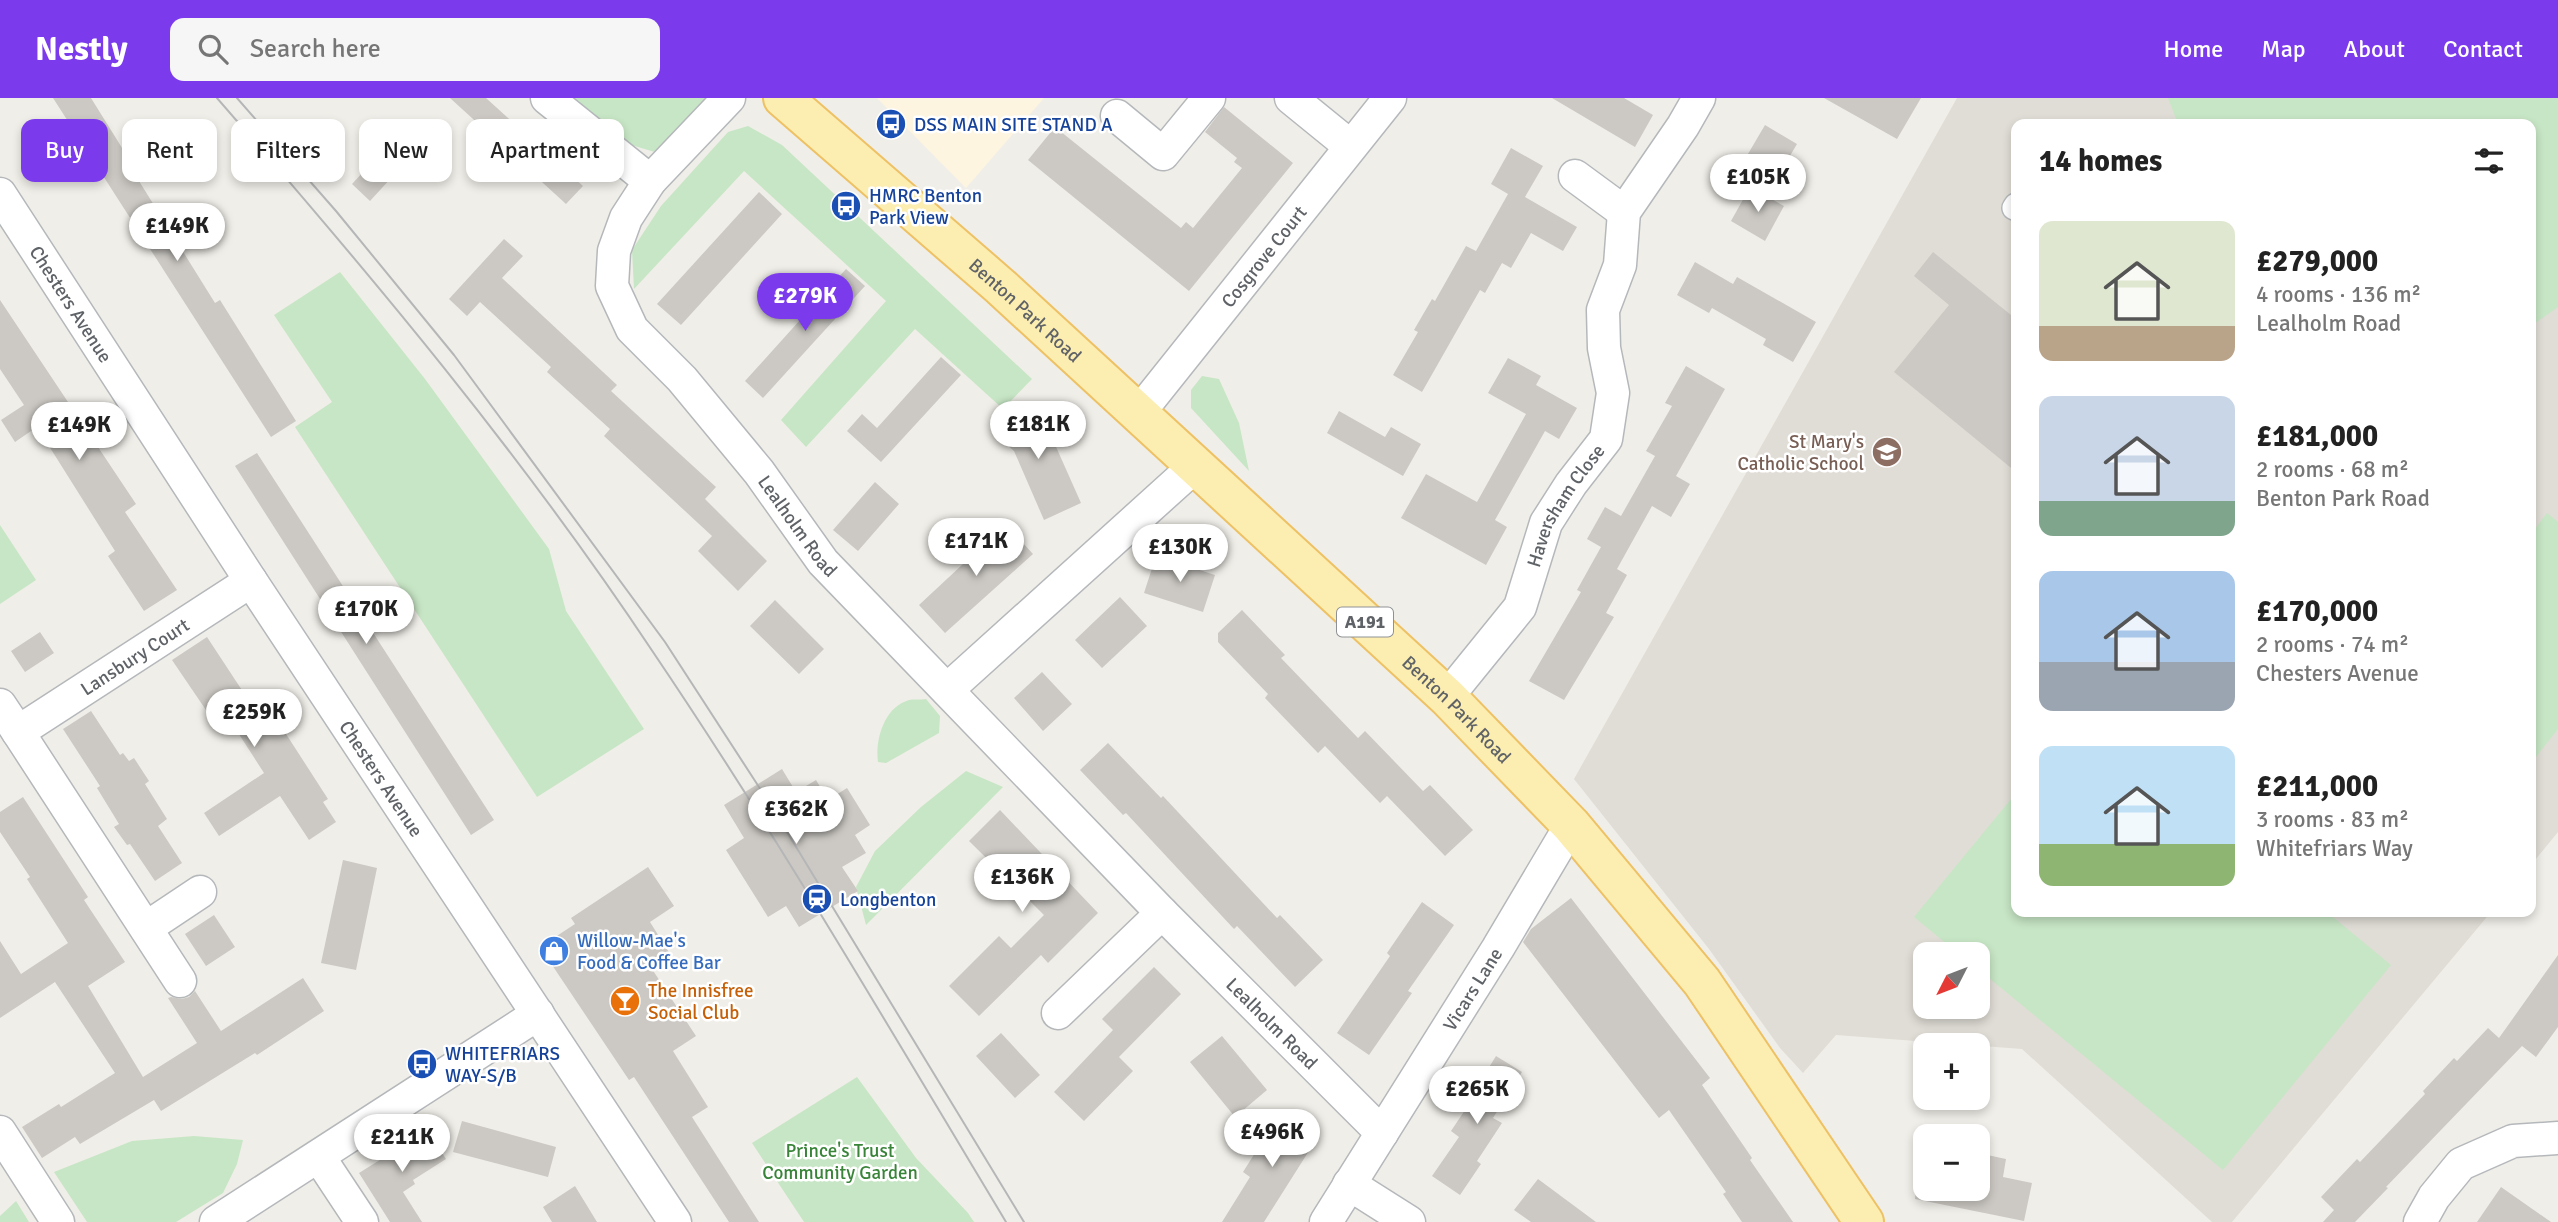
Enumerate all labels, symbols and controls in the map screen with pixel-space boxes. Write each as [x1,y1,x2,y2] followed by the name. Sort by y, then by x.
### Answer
[170,18,660,81] search box
[35,29,128,70] text: Nestly
[194,30,232,68] icon: search
[250,33,381,65] text: Search here
[2163,34,2223,64] text: Home
[2261,34,2306,64] text: Map
[2344,34,2405,64] text: About
[2443,34,2523,64] text: Contact
[874,107,908,141] bus stop icon: DSS MAIN SITE STAND A
[914,113,1113,137] place label: DSS MAIN SITE STAND A
[21,119,108,182] chip: Buy
[122,119,217,182] chip: Rent
[231,119,345,182] chip: Filters
[359,119,452,182] chip: New
[466,119,624,182] chip: Apartment
[2470,142,2508,180] icon: filters
[2039,143,2162,180] text: 14 homes
[1709,155,1807,214] pin: £105K
[1726,162,1790,191] text: £105K
[869,184,982,230] place label: HMRC Benton Park View
[829,189,863,223] bus stop icon: HMRC Benton Park View
[1216,201,1313,313] street label: Cosgrove Court
[128,204,226,263] pin: £149K
[145,211,209,240] text: £149K
[24,241,117,367] street label: Chesters Avenue
[2256,243,2378,280] text: £279,000
[2095,249,2179,333] icon: home
[963,254,1086,368] street label: Benton Park Road
[756,274,854,333] pin: £279K
[2256,280,2421,309] text: 4 rooms · 136 m²
[773,281,837,310] text: £279K
[2256,309,2401,338] text: Lealholm Road
[30,402,128,462] pin: £149K
[989,402,1087,461] pin: £181K
[1006,409,1070,438] text: £181K
[47,410,111,439] text: £149K
[2256,418,2378,455] text: £181,000
[2095,424,2179,508] icon: home
[1737,430,1864,476] place label: St Mary's Catholic School
[1870,435,1904,469] school or university icon: St Mary's Catholic School
[1522,440,1610,570] street label: Haversham Close
[2256,455,2409,484] text: 2 rooms · 68 m²
[752,471,842,582] street label: Lealholm Road
[2256,484,2430,513] text: Benton Park Road
[927,518,1025,578] pin: £171K
[1131,524,1229,584] pin: £130K
[944,526,1008,555] text: £171K
[1148,532,1212,561] text: £130K
[317,587,415,646] pin: £170K
[2256,593,2378,630] text: £170,000
[334,594,398,623] text: £170K
[2095,599,2179,683] icon: home
[1337,608,1393,636] road number: A191
[76,613,194,701] street label: Lansbury Court
[2256,630,2409,659] text: 2 rooms · 74 m²
[1397,651,1516,769] street label: Benton Park Road
[2256,659,2419,688] text: Chesters Avenue
[205,690,303,749] pin: £259K
[222,697,286,726] text: £259K
[334,716,428,842] street label: Chesters Avenue
[2256,768,2378,805] text: £211,000
[2095,774,2179,858] icon: home
[747,786,845,846] pin: £362K
[764,794,828,823] text: £362K
[2256,805,2409,834] text: 3 rooms · 83 m²
[2256,834,2413,863] text: Whitefriars Way
[973,854,1071,914] pin: £136K
[990,862,1054,891] text: £136K
[800,882,834,916] station icon: Longbenton
[840,888,936,912] place label: Longbenton
[577,929,721,975] place label: Willow-Mae's Food & Coffee Bar
[537,934,571,968] shop icon: Willow-Mae's Food & Coffee Bar
[1913,942,1990,1018] north arrow
[1913,942,1990,1201] map controls
[1438,944,1508,1036] street label: Vicars Lane
[1221,973,1322,1075] street label: Lealholm Road
[648,979,754,1025] place label: The Innisfree Social Club
[608,984,642,1018] bar icon: The Innisfree Social Club
[1913,1033,1990,1110] button: +
[445,1042,560,1088] place label: WHITEFRIARS WAY-S/B
[405,1047,439,1081] bus stop icon: WHITEFRIARS WAY-S/B
[1428,1066,1526,1126] pin: £265K
[1445,1074,1509,1103] text: £265K
[1223,1110,1321,1169] pin: £496K
[353,1114,451,1174] pin: £211K
[1240,1117,1304,1146] text: £496K
[370,1122,434,1151] text: £211K
[1913,1124,1990,1201] button: −
[762,1139,918,1185] park label: Prince's Trust Community Garden

